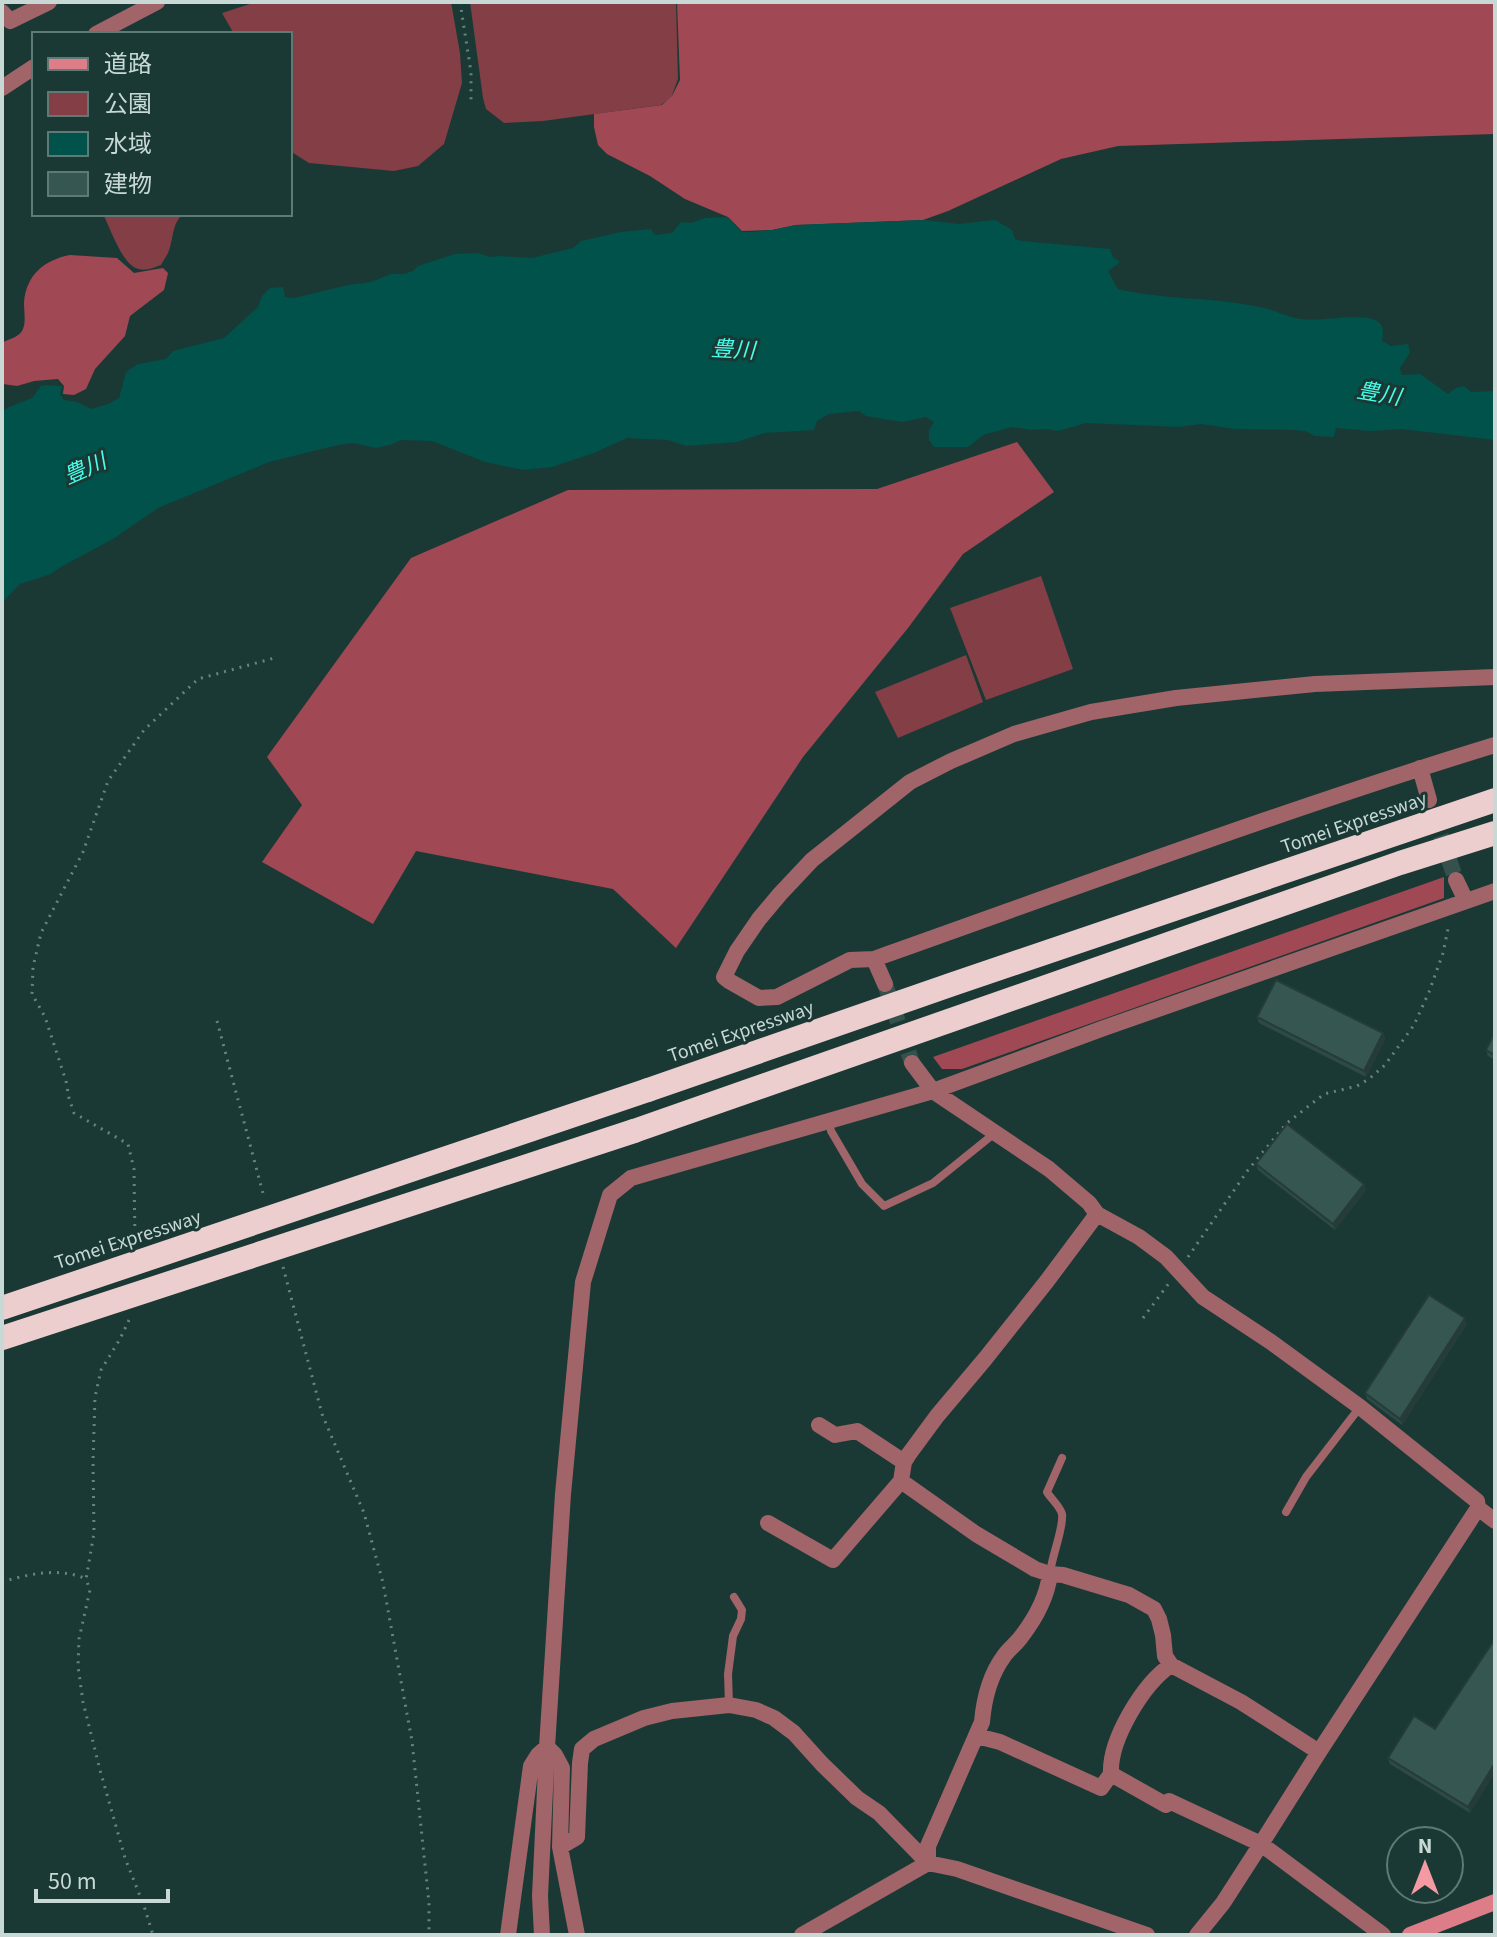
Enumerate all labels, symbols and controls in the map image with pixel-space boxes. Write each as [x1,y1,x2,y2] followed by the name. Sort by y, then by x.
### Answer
[32,32,292,216] legend
[104,47,152,82] text: 道路
[104,87,152,122] text: 公園
[104,127,152,162] text: 水域
[104,167,152,202] text: 建物
[710,333,758,367] water label: 豊川
[1355,374,1405,414] water label: 豊川
[58,445,113,493] water label: 豊川
[1277,785,1431,861] street label: Tomei Expressway
[664,994,818,1070] street label: Tomei Expressway
[51,1203,206,1277] street label: Tomei Expressway
[1385,1825,1465,1905] north arrow
[1418,1830,1432,1862] text: N
[36,1853,168,1903] scale bar
[48,1864,97,1899] text: 50 m

